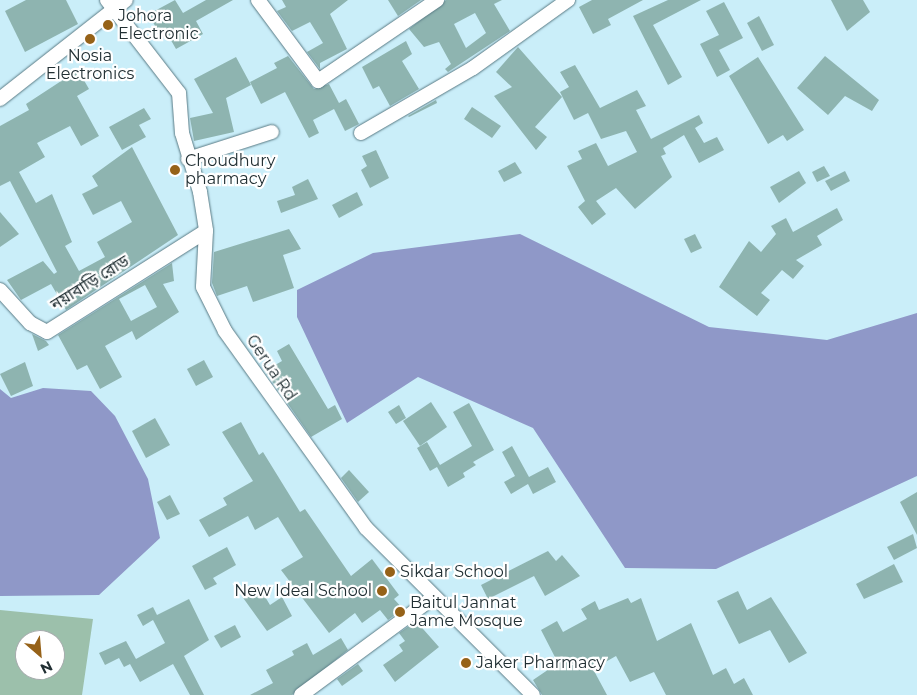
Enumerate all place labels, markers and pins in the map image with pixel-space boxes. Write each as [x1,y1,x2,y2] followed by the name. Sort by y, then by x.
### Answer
[118,6,199,44] place label: Johora Electronic
[102,19,114,31] marker: Johora Electronic
[84,33,96,45] marker: Nosia Electronics
[46,46,134,84] place label: Nosia Electronics
[185,151,275,189] place label: Choudhury pharmacy
[169,164,181,176] marker: Choudhury pharmacy
[400,562,508,582] place label: Sikdar School
[384,566,396,578] marker: Sikdar School
[234,581,372,601] place label: New Ideal School
[376,585,388,597] marker: New Ideal School
[410,593,523,631] place label: Baitul Jannat Jame Mosque
[394,606,406,618] marker: Baitul Jannat Jame Mosque
[476,653,605,673] place label: Jaker Pharmacy
[460,657,472,669] marker: Jaker Pharmacy

